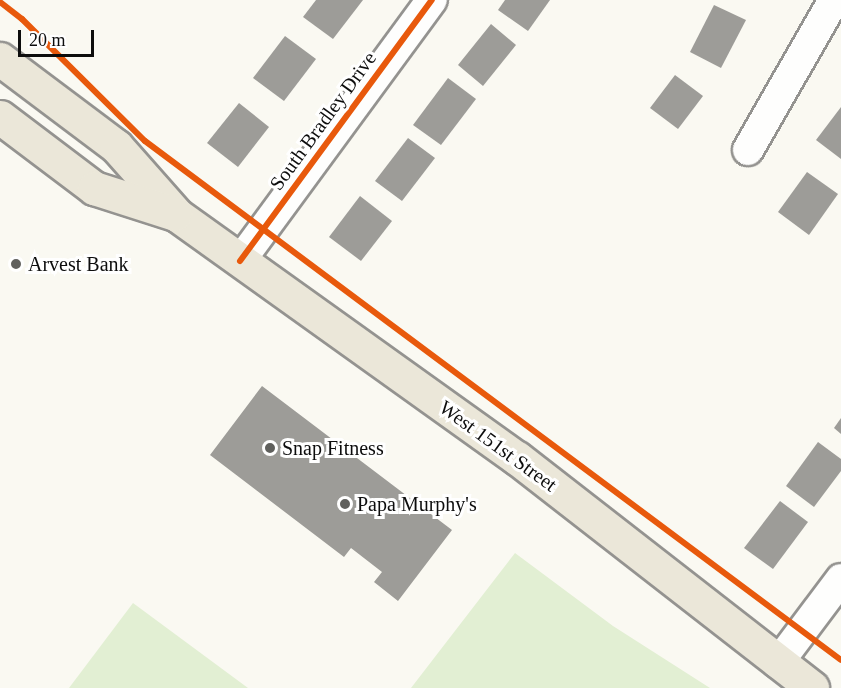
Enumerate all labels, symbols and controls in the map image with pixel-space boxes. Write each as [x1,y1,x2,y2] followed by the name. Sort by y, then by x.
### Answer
[21,18,98,56] scale bar
[29,30,66,50] text: 20 m
[265,47,381,195] street label: South Bradley Drive
[28,252,129,276] place label: Arvest Bank
[9,257,23,271] marker: Arvest Bank
[435,395,561,497] street label: West 151st Street
[282,436,384,460] place label: Snap Fitness
[263,441,277,455] marker: Snap Fitness
[357,492,477,516] place label: Papa Murphy's
[338,497,352,511] marker: Papa Murphy's

